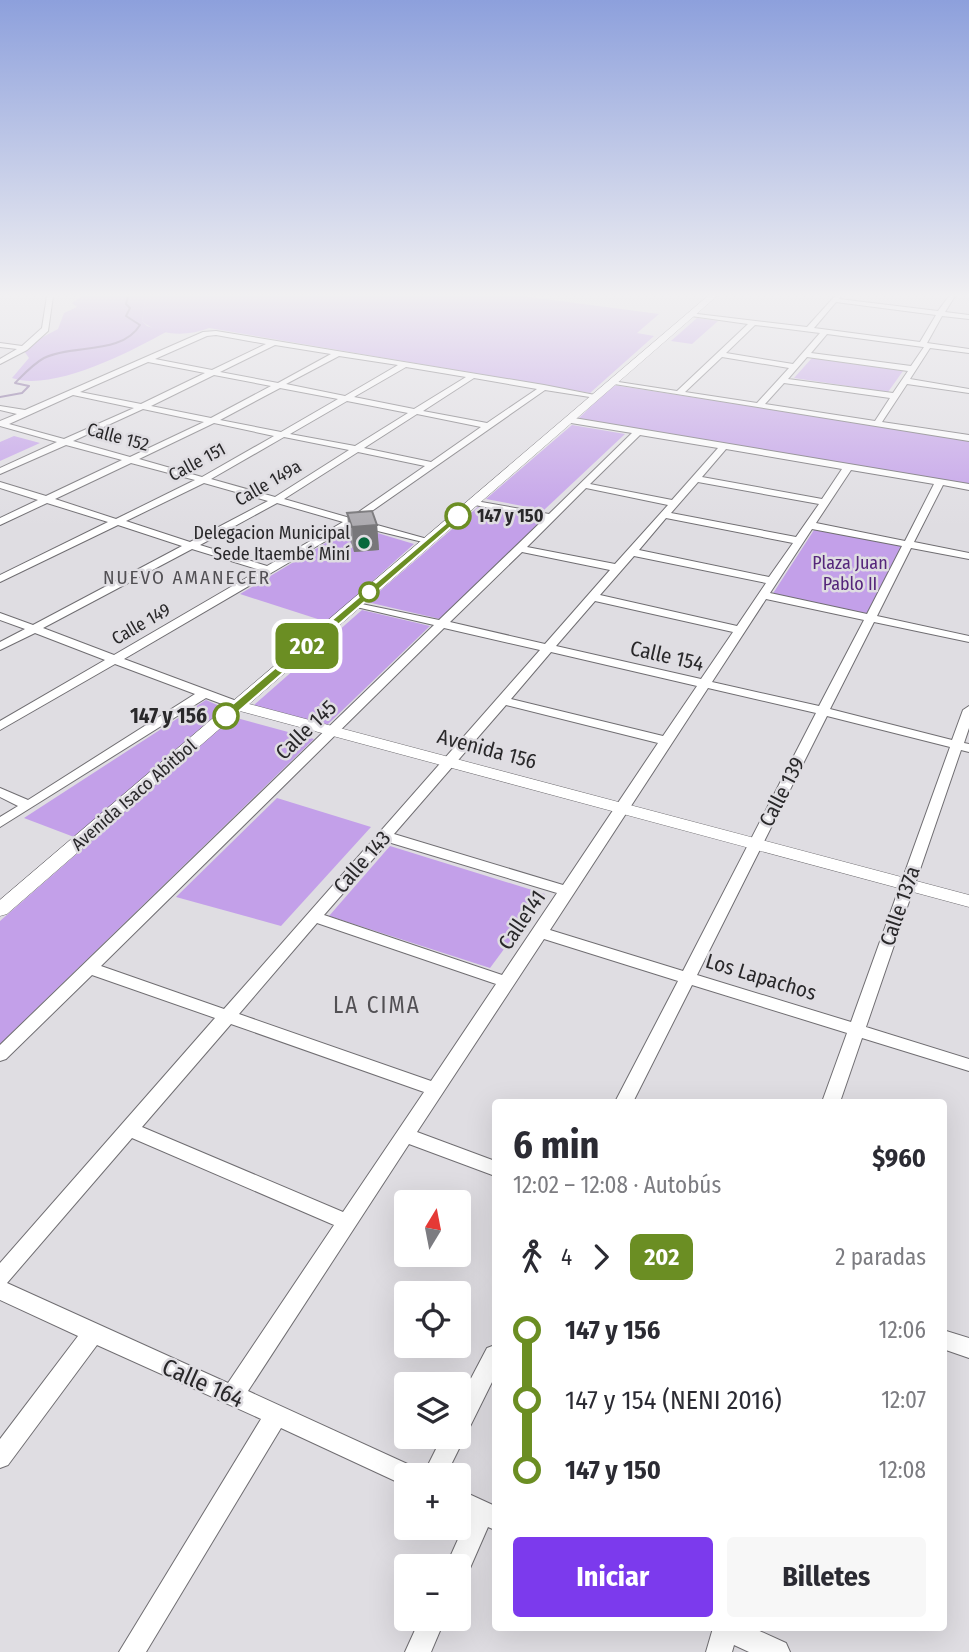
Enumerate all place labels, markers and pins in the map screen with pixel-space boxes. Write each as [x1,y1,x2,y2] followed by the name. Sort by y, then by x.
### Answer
[445,503,471,529] marker: 147 y 150
[477,505,544,527] place label: 147 y 150
[193,522,350,565] place label: Delegacion Municipal Sede Itaembé Miní
[356,535,372,551] marker: Delegacion Municipal Sede Itaembé Miní
[359,582,379,602] unlabelled marker
[130,703,207,729] place label: 147 y 156
[213,703,239,729] marker: 147 y 156

